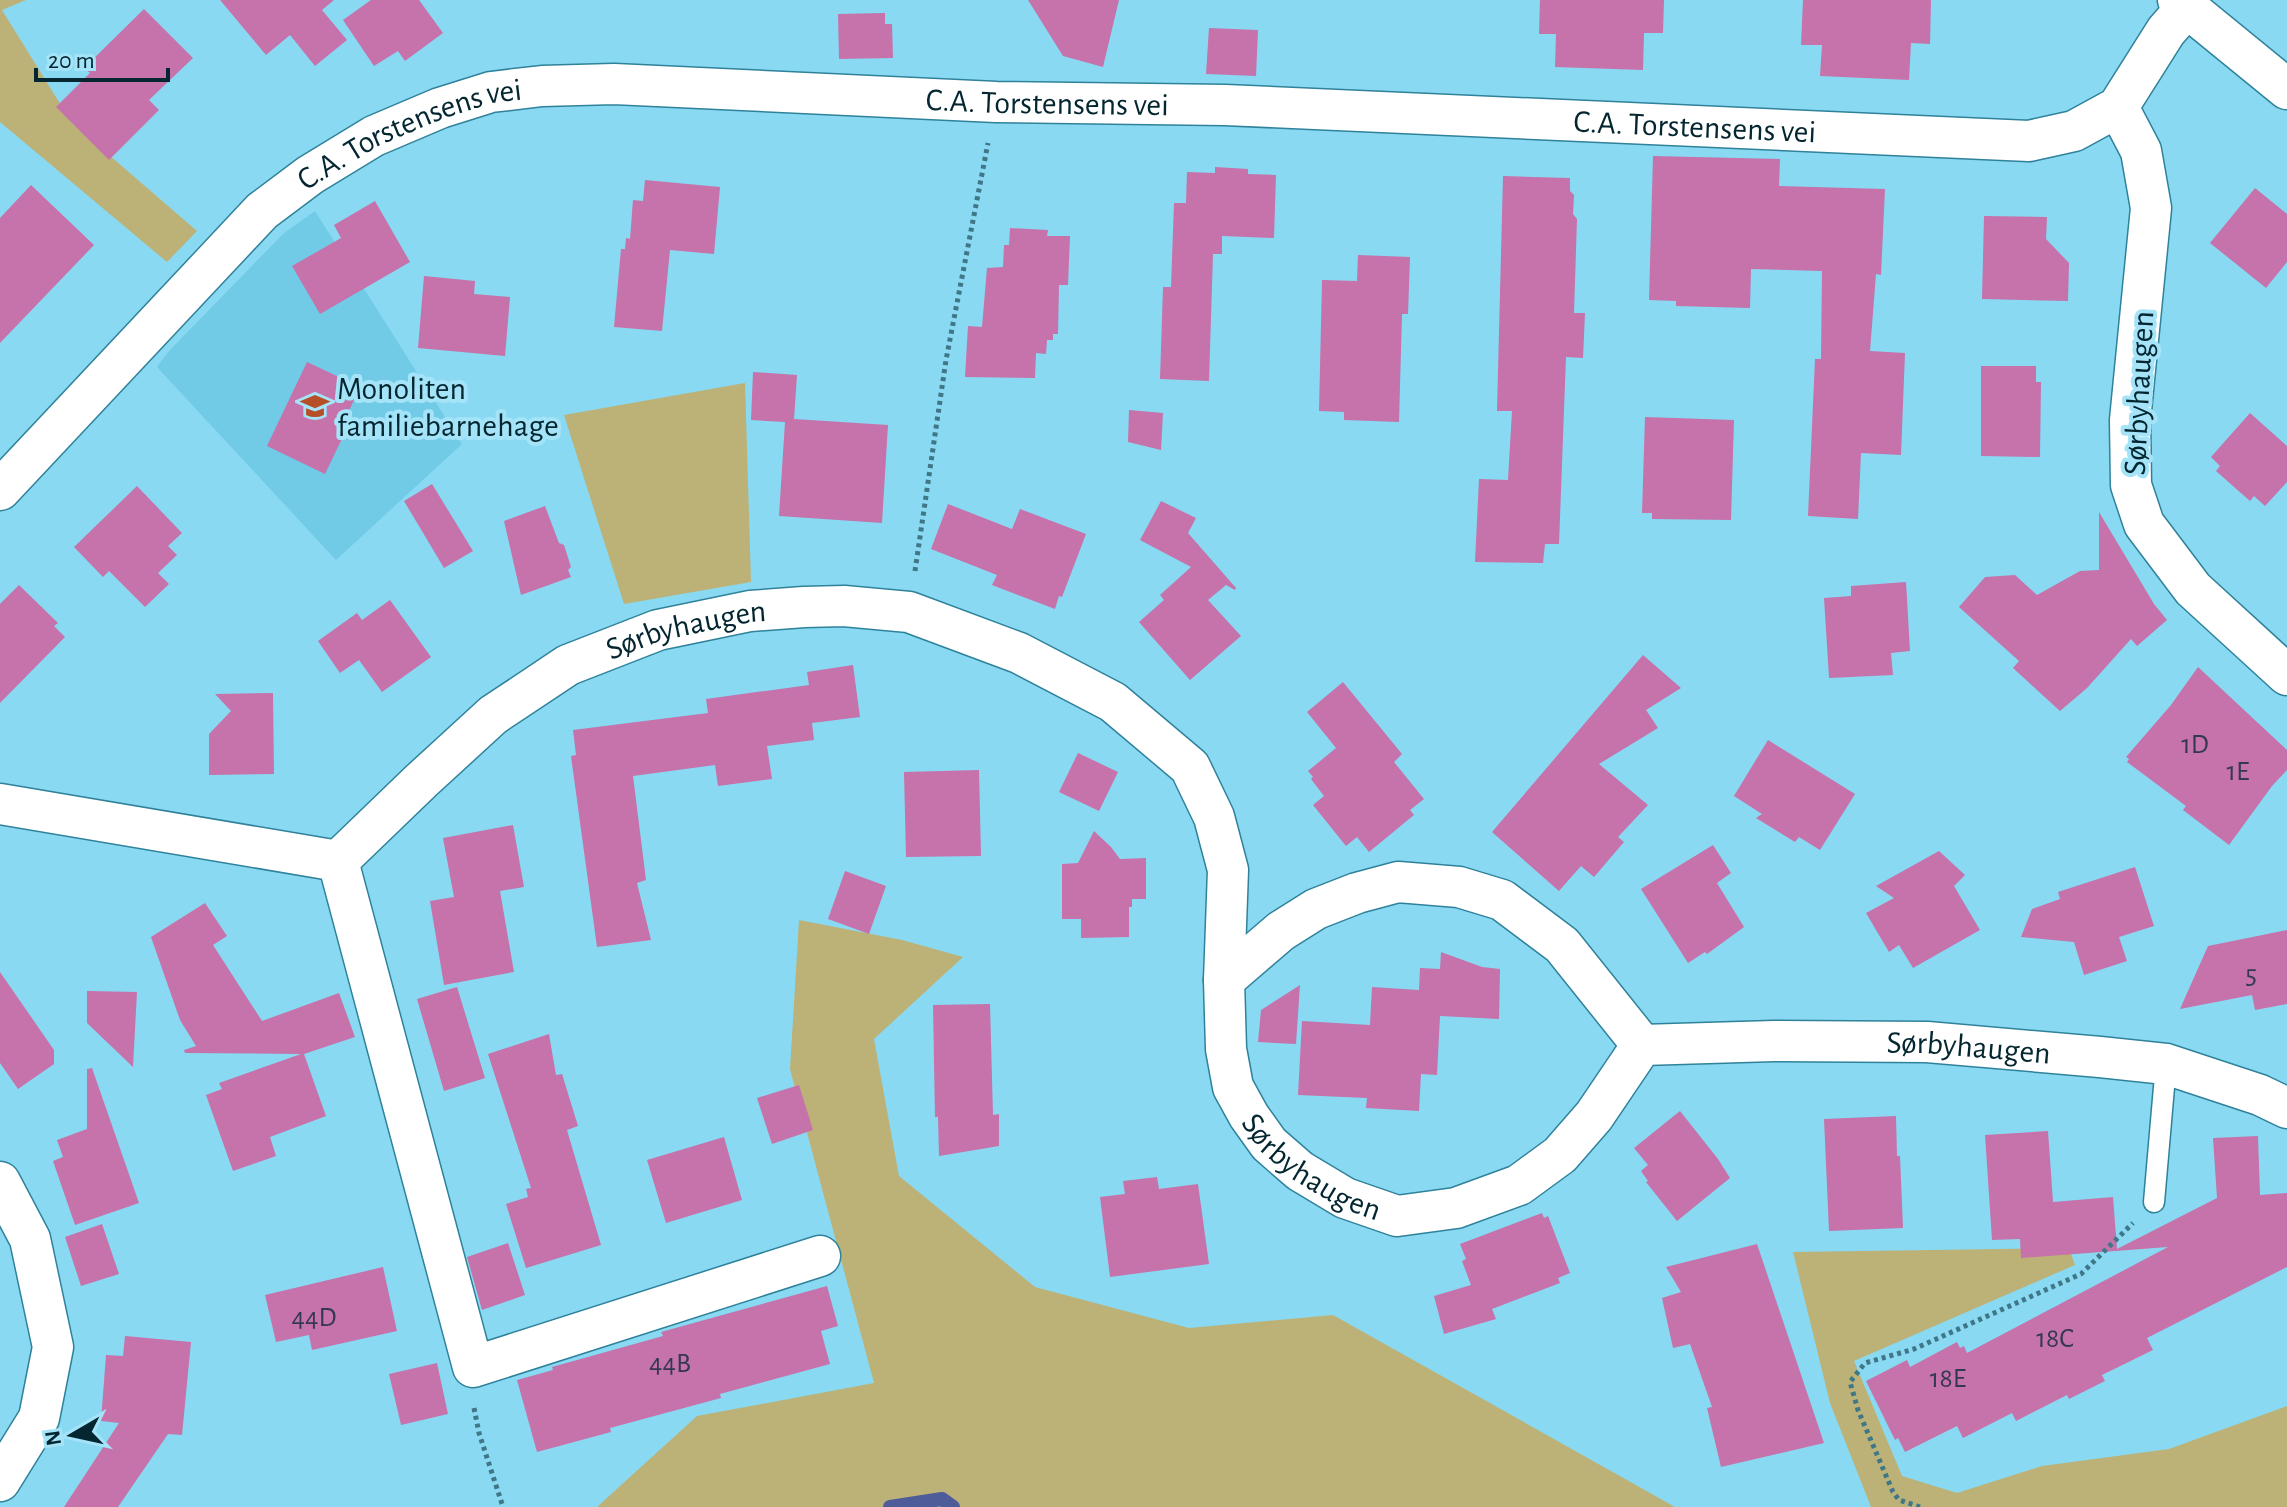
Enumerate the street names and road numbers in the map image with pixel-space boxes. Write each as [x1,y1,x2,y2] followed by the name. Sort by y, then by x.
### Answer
[291,74,524,196] street label: C.A. Torstensens vei
[925,84,1169,121] street label: C.A. Torstensens vei
[1573,106,1817,148] street label: C.A. Torstensens vei
[2119,310,2159,476] street label: Sørbyhaugen
[602,595,767,666] street label: Sørbyhaugen
[1887,1027,2052,1070] street label: Sørbyhaugen
[1236,1108,1385,1226] street label: Sørbyhaugen

